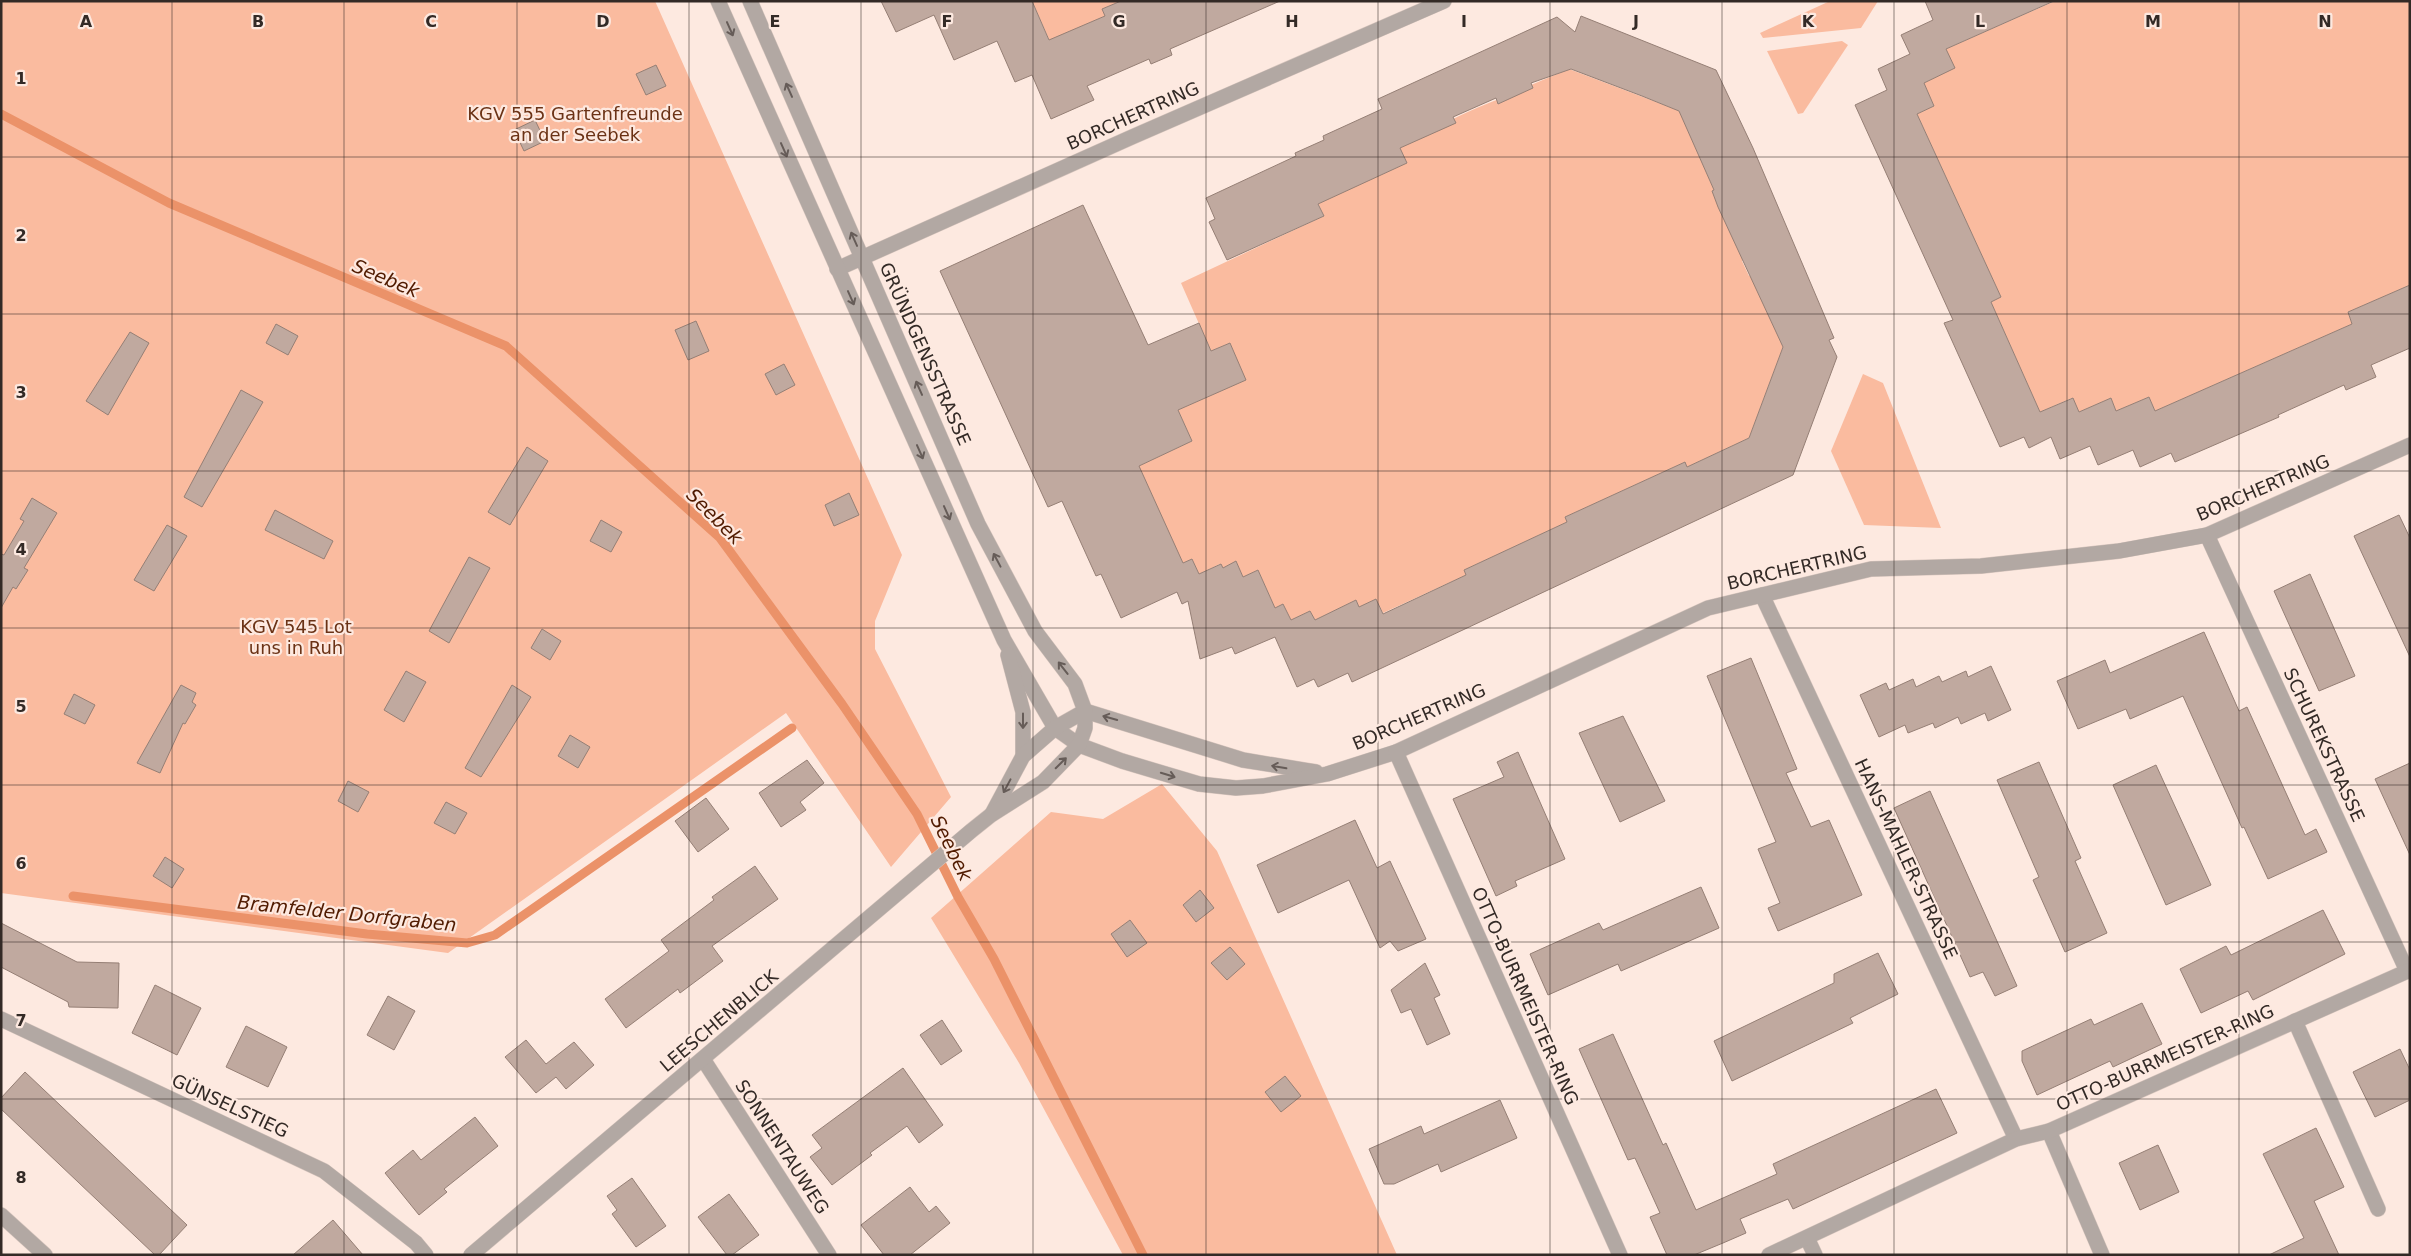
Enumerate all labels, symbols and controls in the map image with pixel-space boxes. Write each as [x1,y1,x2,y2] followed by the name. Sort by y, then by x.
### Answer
[80,12,93,31] text: A
[252,12,264,31] text: B
[425,12,437,31] text: C
[596,12,610,31] text: D
[770,12,780,31] text: E
[942,12,952,31] text: F
[1112,12,1126,31] text: G
[1285,12,1299,31] text: H
[1461,12,1467,31] text: I
[1632,12,1639,31] text: J
[1802,12,1815,31] text: K
[1975,12,1985,31] text: L
[2145,12,2161,31] text: M
[2318,12,2332,31] text: N
[726,21,736,36] one-way arrow
[15,69,27,88] text: 1
[1063,77,1202,154] street label: BORCHERTRING
[783,83,793,98] one-way arrow
[467,103,683,145] park label: KGV 555 Gartenfreunde an der Seebek
[780,142,790,157] one-way arrow
[15,226,27,245] text: 2
[848,232,858,247] one-way arrow
[349,254,424,302] water label: Seebek
[876,259,975,448] street label: GRÜNDGENSSTRASSE
[846,290,856,305] one-way arrow
[913,381,923,396] one-way arrow
[15,383,27,402] text: 3
[915,444,925,459] one-way arrow
[2193,450,2333,525] street label: BORCHERTRING
[682,483,748,549] water label: Seebek
[943,505,953,520] one-way arrow
[15,540,27,559] text: 4
[1725,541,1869,594] street label: BORCHERTRING
[992,553,1002,568] one-way arrow
[240,616,352,658] park label: KGV 545 Lot uns in Ruh
[1058,661,1068,675] one-way arrow
[2280,665,2369,825] street label: SCHUREKSTRASSE
[1349,679,1489,754] street label: BORCHERTRING
[15,697,27,716] text: 5
[1018,712,1028,729] one-way arrow
[1103,713,1119,723] one-way arrow
[1851,755,1962,962] street label: HANS-MAHLER-STRASSE
[1055,757,1067,770] one-way arrow
[1272,761,1288,771] one-way arrow
[1160,770,1176,780] one-way arrow
[1002,778,1012,793] one-way arrow
[927,812,978,885] water label: Seebek
[15,854,27,873] text: 6
[1468,884,1583,1108] street label: OTTO-BURRMEISTER-RING
[236,891,458,935] water label: Bramfelder Dorfgraben
[656,964,783,1076] street label: LEESCHENBLICK
[2053,1000,2277,1115] street label: OTTO-BURRMEISTER-RING
[15,1011,27,1030] text: 7
[168,1069,292,1142] street label: GÜNSELSTIEG
[731,1076,834,1218] street label: SONNENTAUWEG
[15,1168,27,1187] text: 8

